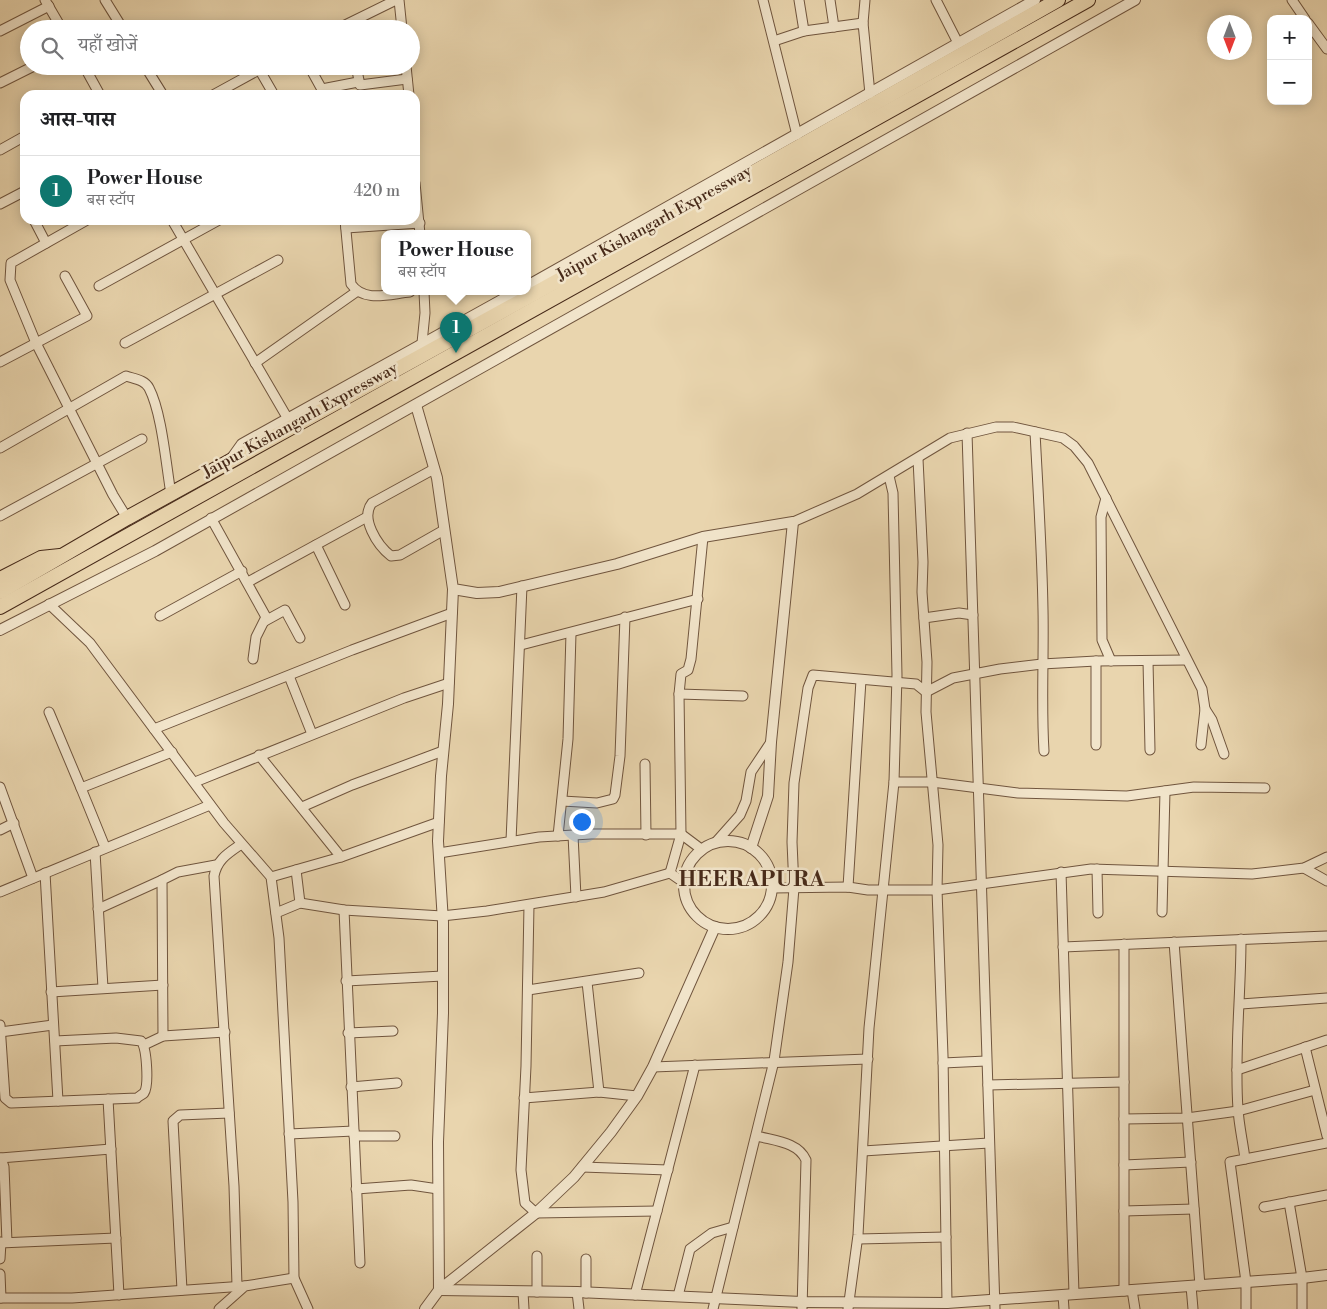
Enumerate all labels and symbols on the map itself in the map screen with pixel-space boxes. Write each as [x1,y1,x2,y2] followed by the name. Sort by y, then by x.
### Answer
[1207,15,1252,60] north arrow
[552,161,755,286] street label: Jaipur Kishangarh Expressway
[440,312,472,353] pin: 1
[198,358,401,483] street label: Jaipur Kishangarh Expressway
[569,809,595,835] your location
[679,867,825,893] district label: HEERAPURA

